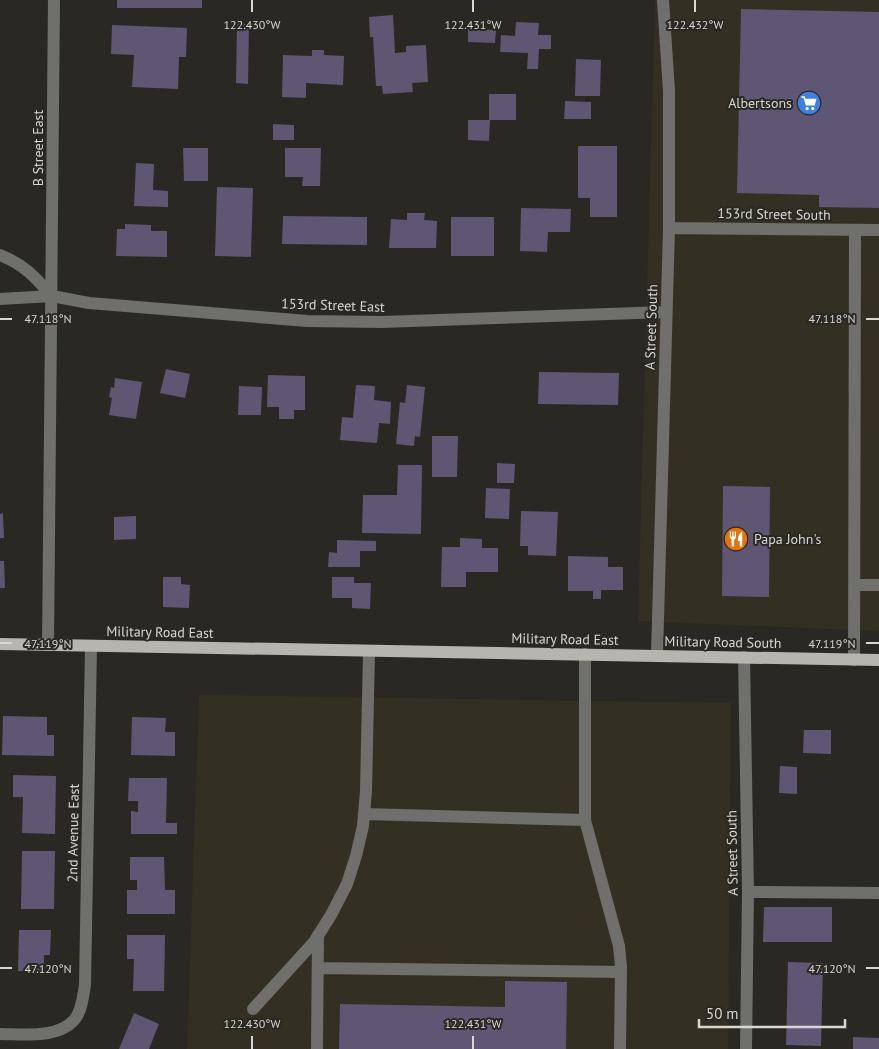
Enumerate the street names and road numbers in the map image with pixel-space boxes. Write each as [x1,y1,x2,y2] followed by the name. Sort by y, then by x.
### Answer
[29,110,47,186] street label: B Street East
[717,204,831,224] street label: 153rd Street South
[641,284,661,370] street label: A Street South
[281,294,385,316] street label: 153rd Street East
[106,622,214,642] street label: Military Road East
[511,629,619,649] street label: Military Road East
[664,632,782,652] street label: Military Road South
[63,783,83,882] street label: 2nd Avenue East
[722,810,742,896] street label: A Street South

